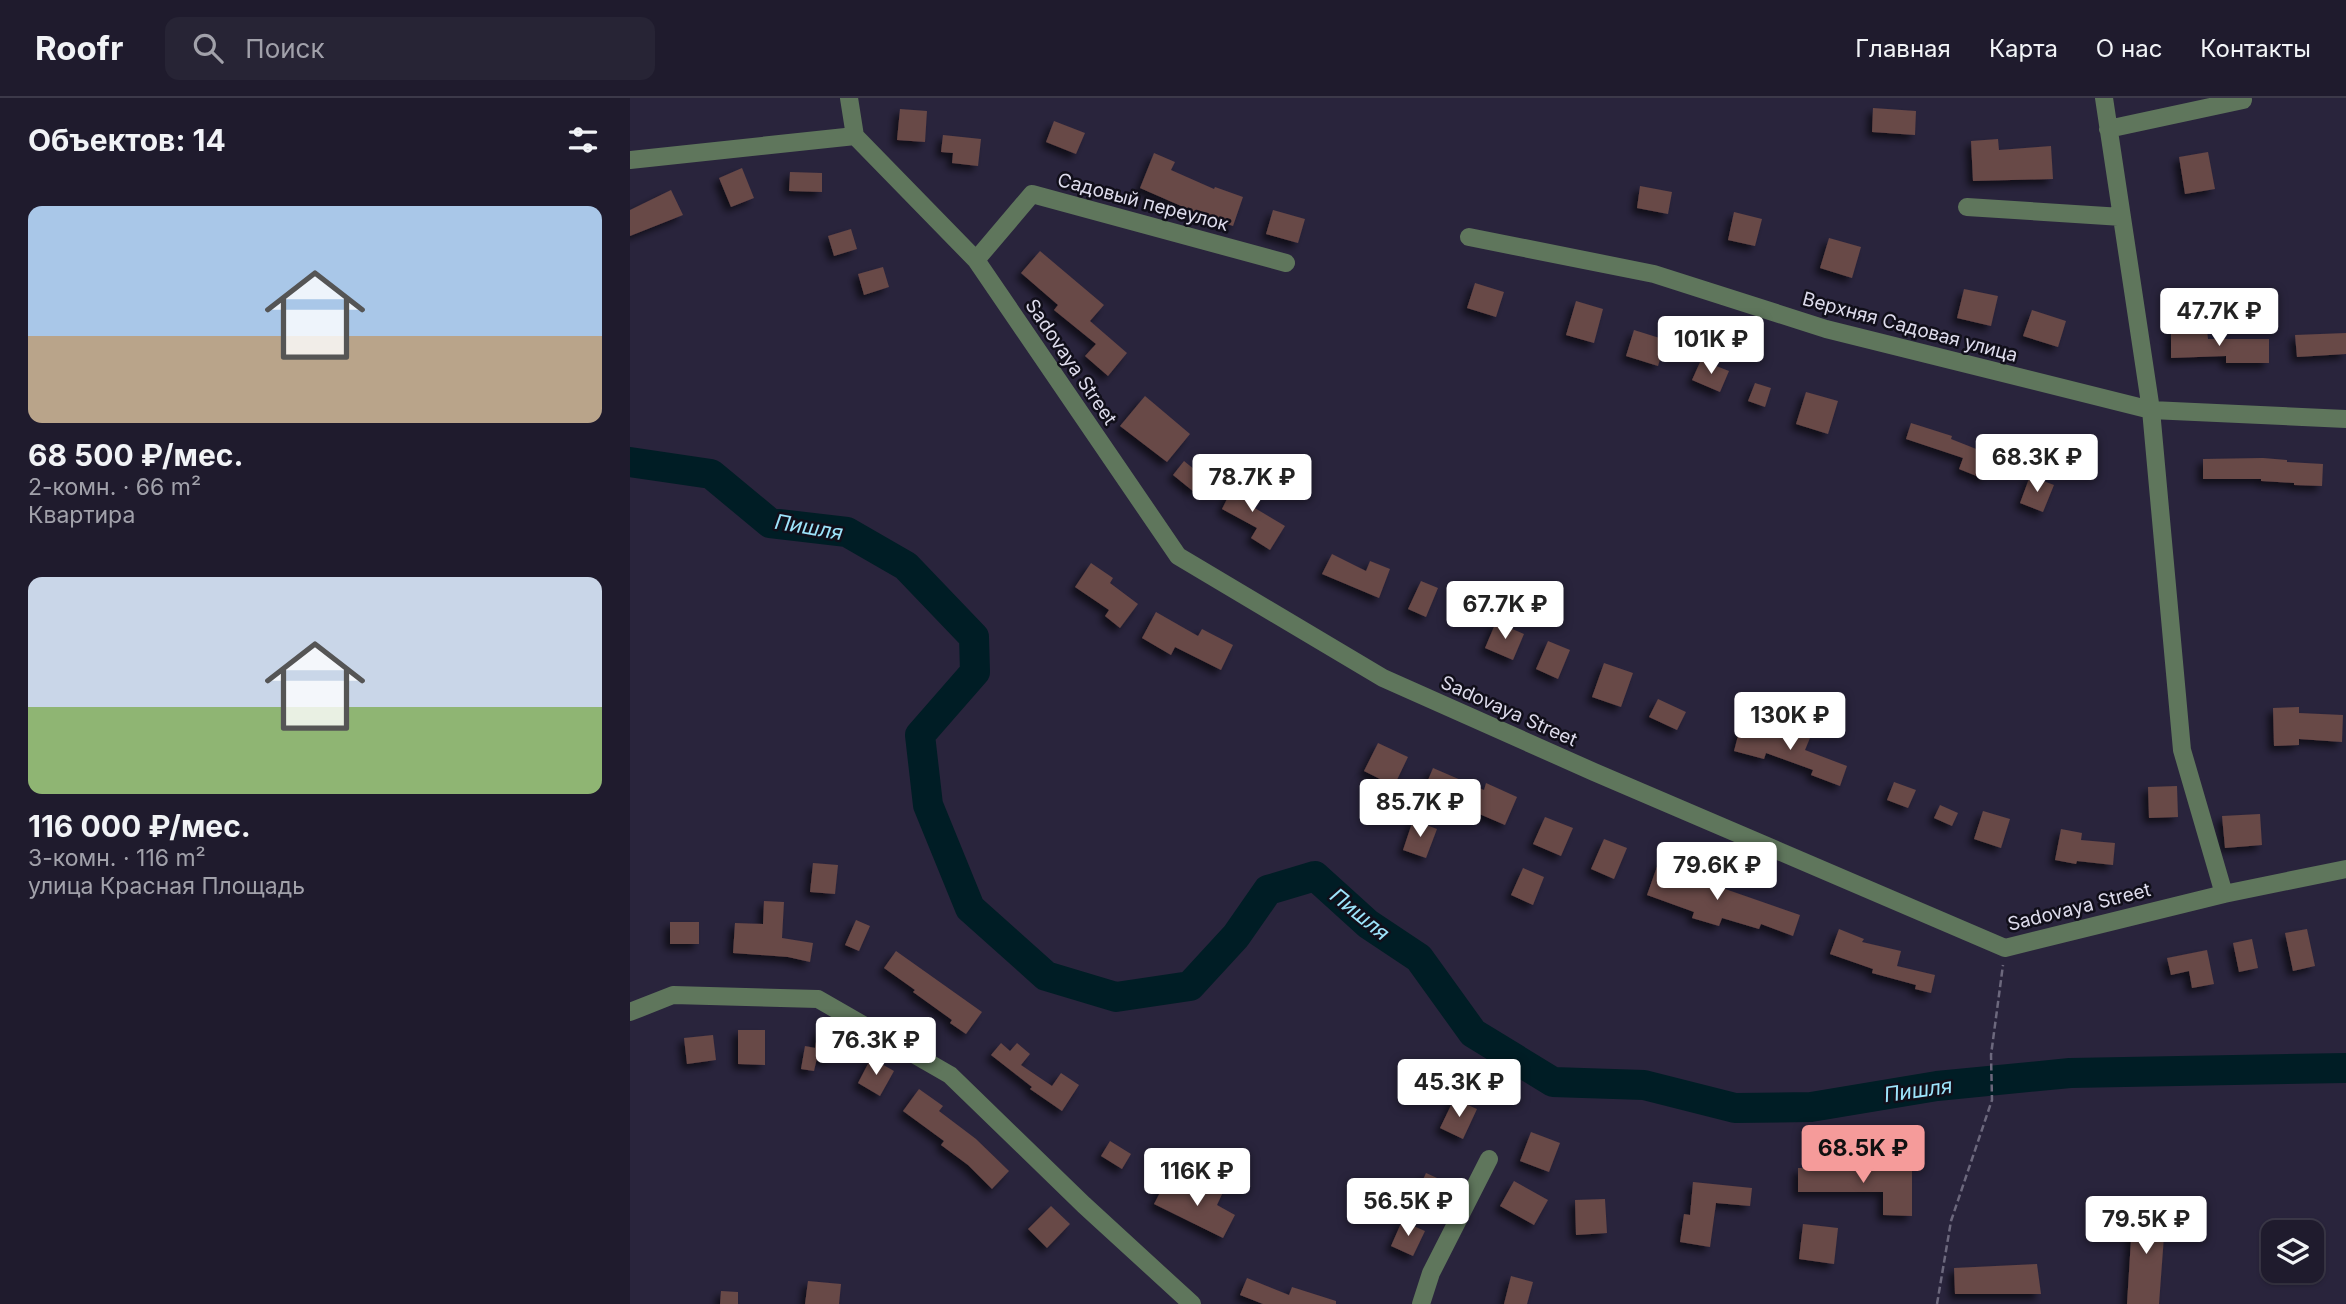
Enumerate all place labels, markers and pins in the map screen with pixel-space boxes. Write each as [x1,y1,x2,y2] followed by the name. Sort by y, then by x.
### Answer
[2154,288,2284,348] pin: 47.7K ₽
[1654,316,1768,376] pin: 101K ₽
[1972,434,2102,494] pin: 68.3K ₽
[1187,454,1317,514] pin: 78.7K ₽
[1440,582,1570,641] pin: 67.7K ₽
[1733,692,1847,752] pin: 130K ₽
[1355,780,1485,839] pin: 85.7K ₽
[1652,842,1782,902] pin: 79.6K ₽
[811,1018,941,1077] pin: 76.3K ₽
[1394,1060,1524,1119] pin: 45.3K ₽
[1798,1126,1928,1185] pin: 68.5K ₽
[1140,1148,1254,1208] pin: 116K ₽
[1343,1178,1473,1238] pin: 56.5K ₽
[2081,1196,2211,1256] pin: 79.5K ₽

